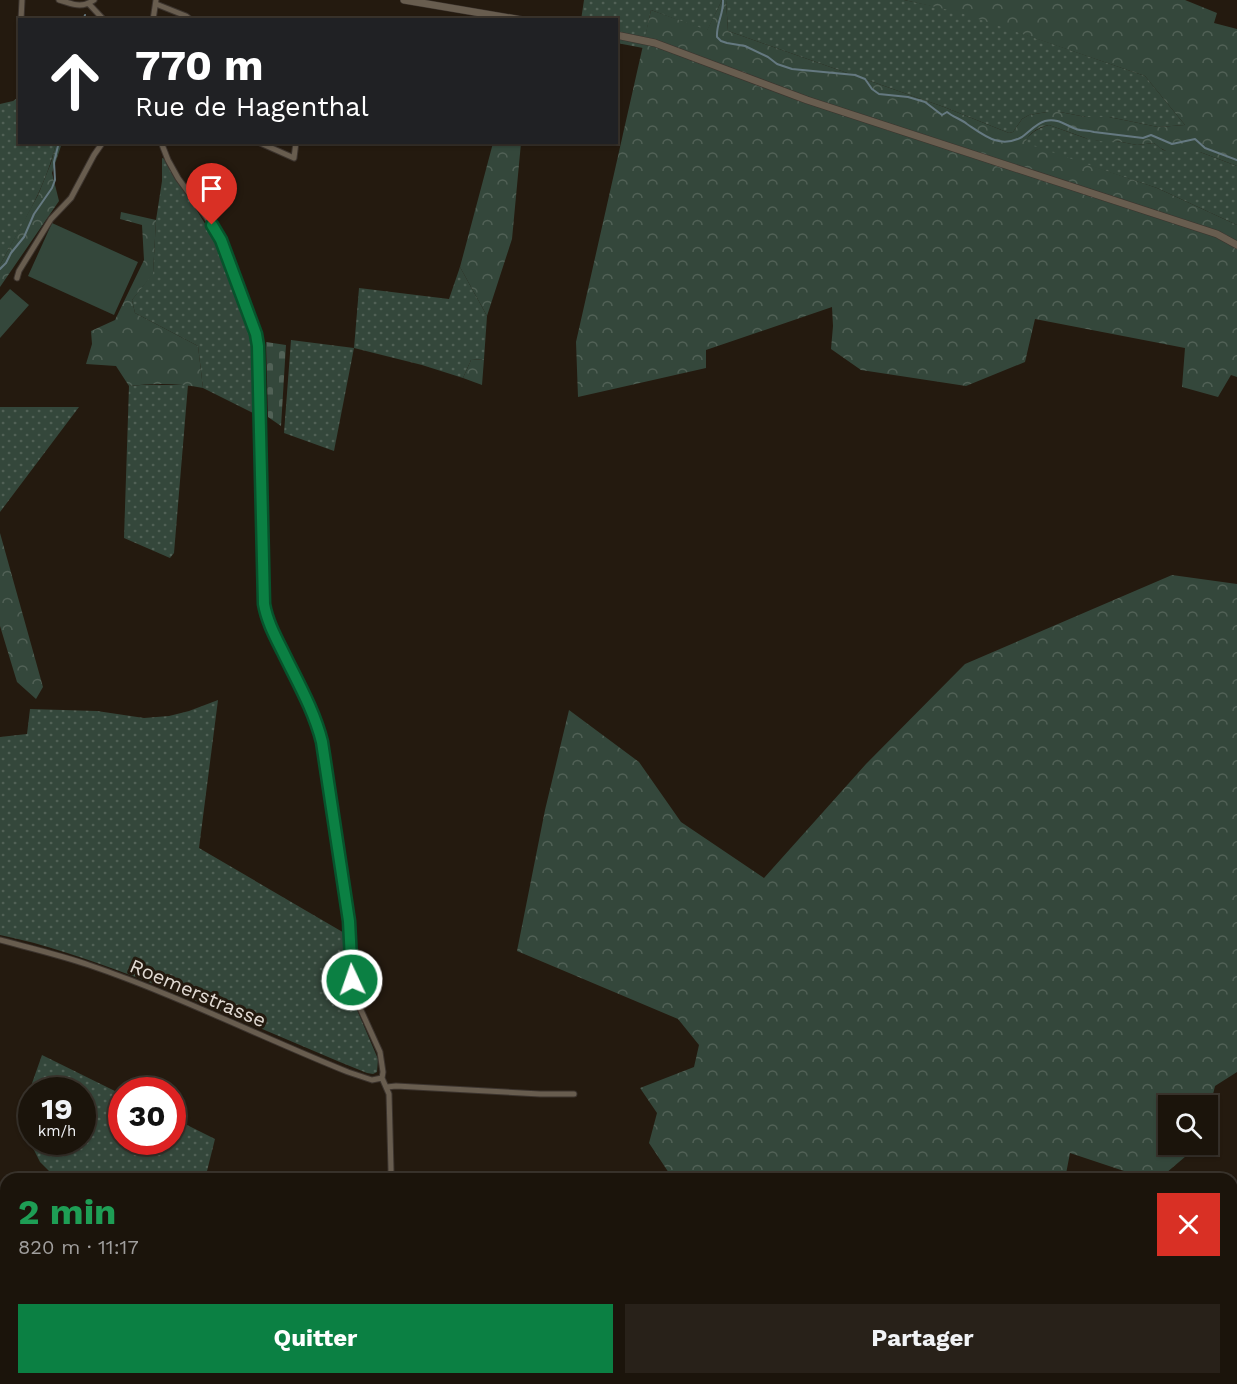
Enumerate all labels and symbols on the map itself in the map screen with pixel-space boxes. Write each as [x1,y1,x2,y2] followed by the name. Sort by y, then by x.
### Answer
[186,163,237,225] pin
[320,948,384,1012] position arrow
[126,954,270,1032] street label: Roemerstrasse
[108,1077,186,1155] speed limit sign: 30

